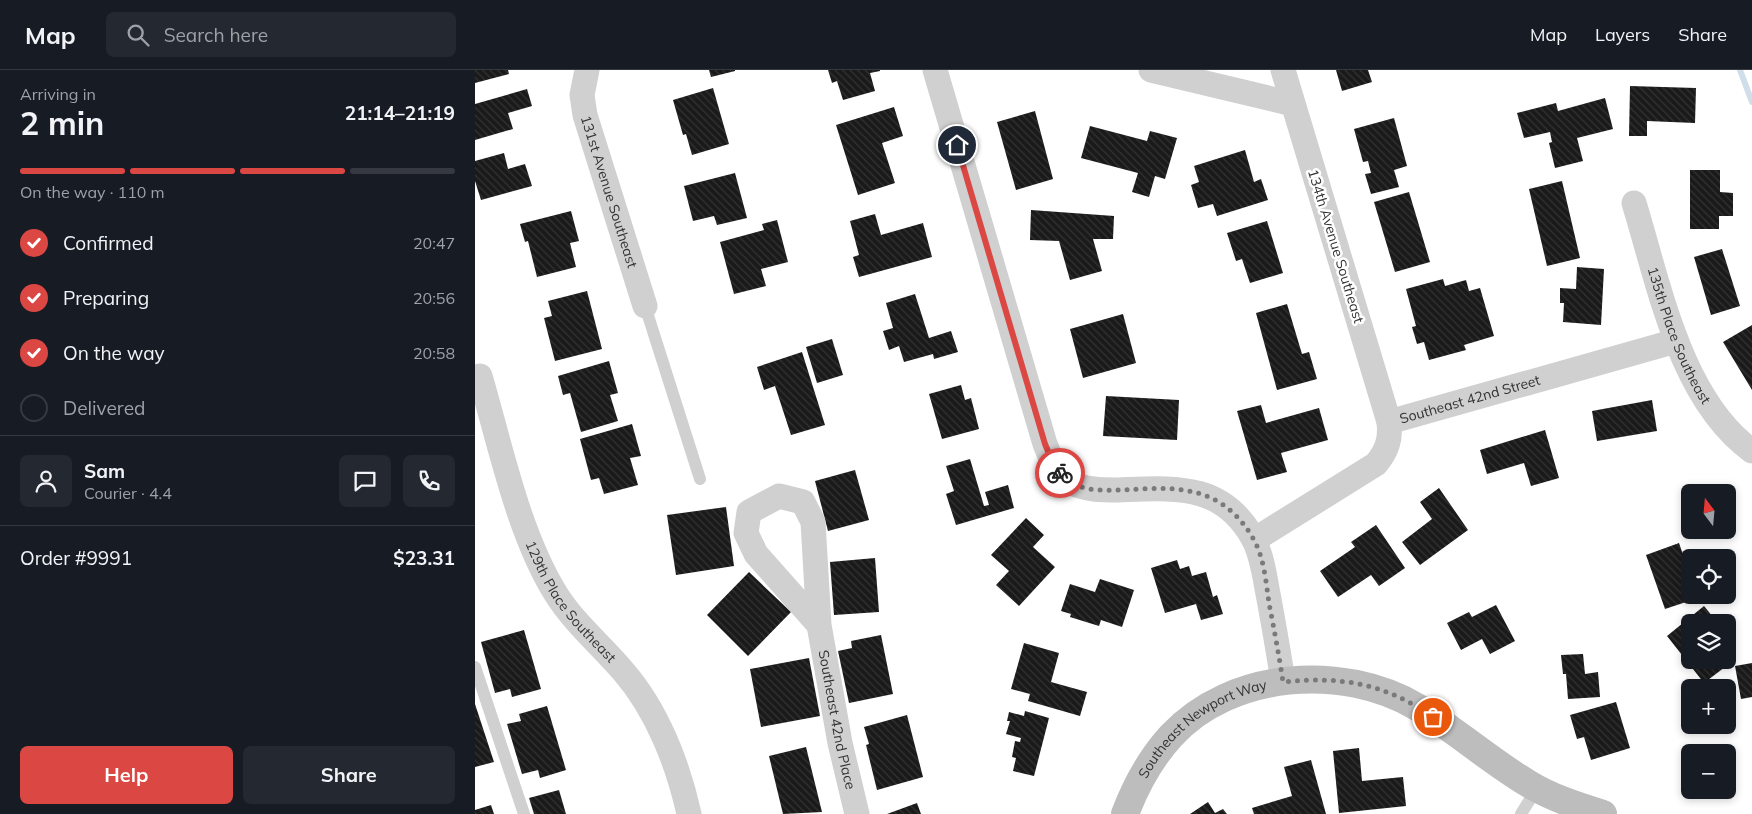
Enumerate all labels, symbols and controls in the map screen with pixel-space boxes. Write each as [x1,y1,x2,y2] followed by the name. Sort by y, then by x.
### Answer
[106,12,456,57] search box
[25,20,76,50] text: Map
[124,21,152,49] icon: search
[164,23,268,47] text: Search here
[1530,23,1567,46] text: Map
[1595,23,1650,46] text: Layers
[1678,23,1727,46] text: Share
[20,84,96,104] text: Arriving in
[345,101,455,125] text: 21:14–21:19
[20,103,104,143] text: 2 min
[577,113,641,270] street label: 131st Avenue Southeast
[936,124,978,166] pin
[943,131,971,159] icon: home
[1304,167,1368,325] street label: 134th Avenue Southeast
[20,182,165,202] text: On the way · 110 m
[20,229,48,257] icon: check
[63,231,154,255] text: Confirmed
[413,233,455,253] text: 20:47
[1644,265,1715,407] street label: 135th Place Southeast
[20,284,48,312] icon: check
[63,286,149,310] text: Preparing
[413,288,455,308] text: 20:56
[20,339,48,367] icon: check
[63,341,165,365] text: On the way
[413,343,455,363] text: 20:58
[1397,371,1542,428] street label: Southeast 42nd Street
[63,396,145,420] text: Delivered
[1035,448,1085,498] courier
[20,455,72,507] button: person
[339,455,391,507] button: chat
[403,455,455,507] button: phone
[84,459,125,483] text: Sam
[1046,459,1074,487] icon: bike
[84,483,172,503] text: Courier · 4.4
[1681,484,1736,539] north arrow
[1681,484,1736,799] map controls
[522,538,620,666] street label: 129th Place Southeast
[20,546,132,570] text: Order #9991
[393,546,455,570] text: $23.31
[1681,549,1736,604] button: locate
[1681,614,1736,669] button: layers
[815,648,860,791] street label: Southeast 42nd Place
[1134,675,1269,781] street label: Southeast Newport Way
[1681,679,1736,734] button: +
[1412,696,1454,738] pin
[1419,703,1447,731] icon: bag
[1681,744,1736,799] button: −
[20,746,233,804] button: Help
[243,746,455,804] button: Share

